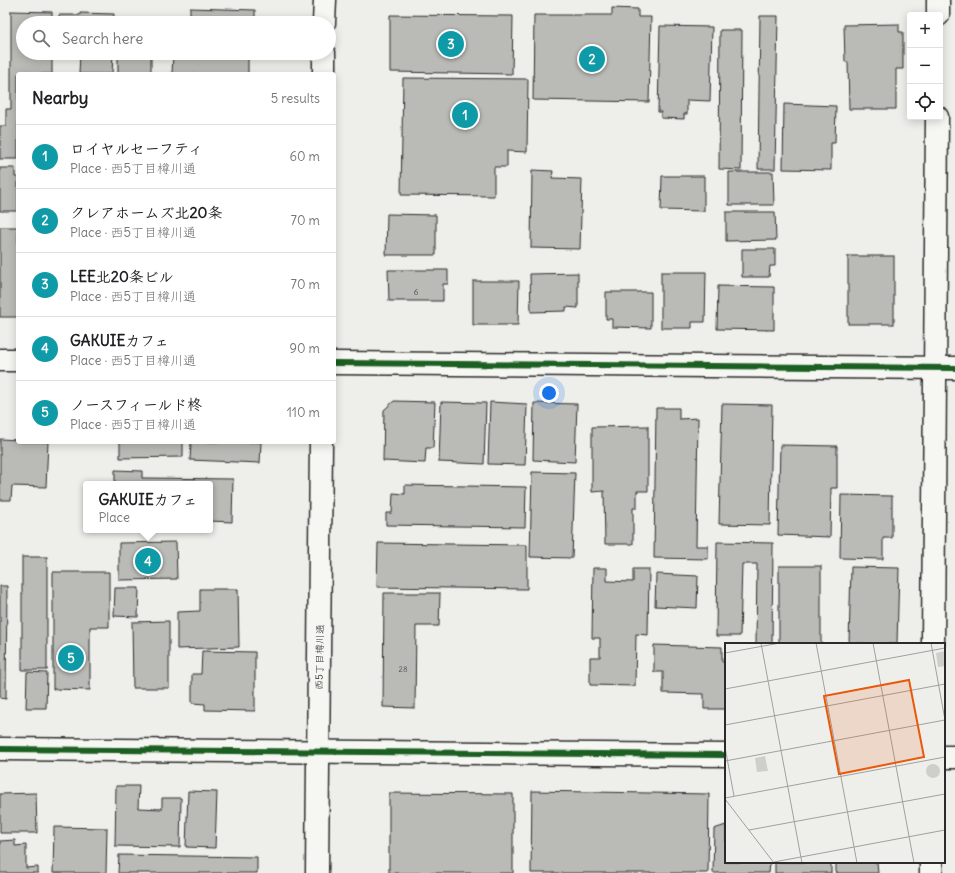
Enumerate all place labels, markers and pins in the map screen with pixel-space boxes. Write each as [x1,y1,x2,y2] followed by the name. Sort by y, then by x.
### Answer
[438,29,464,59] pin: 3
[579,44,605,74] pin: 2
[452,100,478,130] pin: 1
[135,546,161,576] pin: 4
[58,643,84,673] pin: 5

